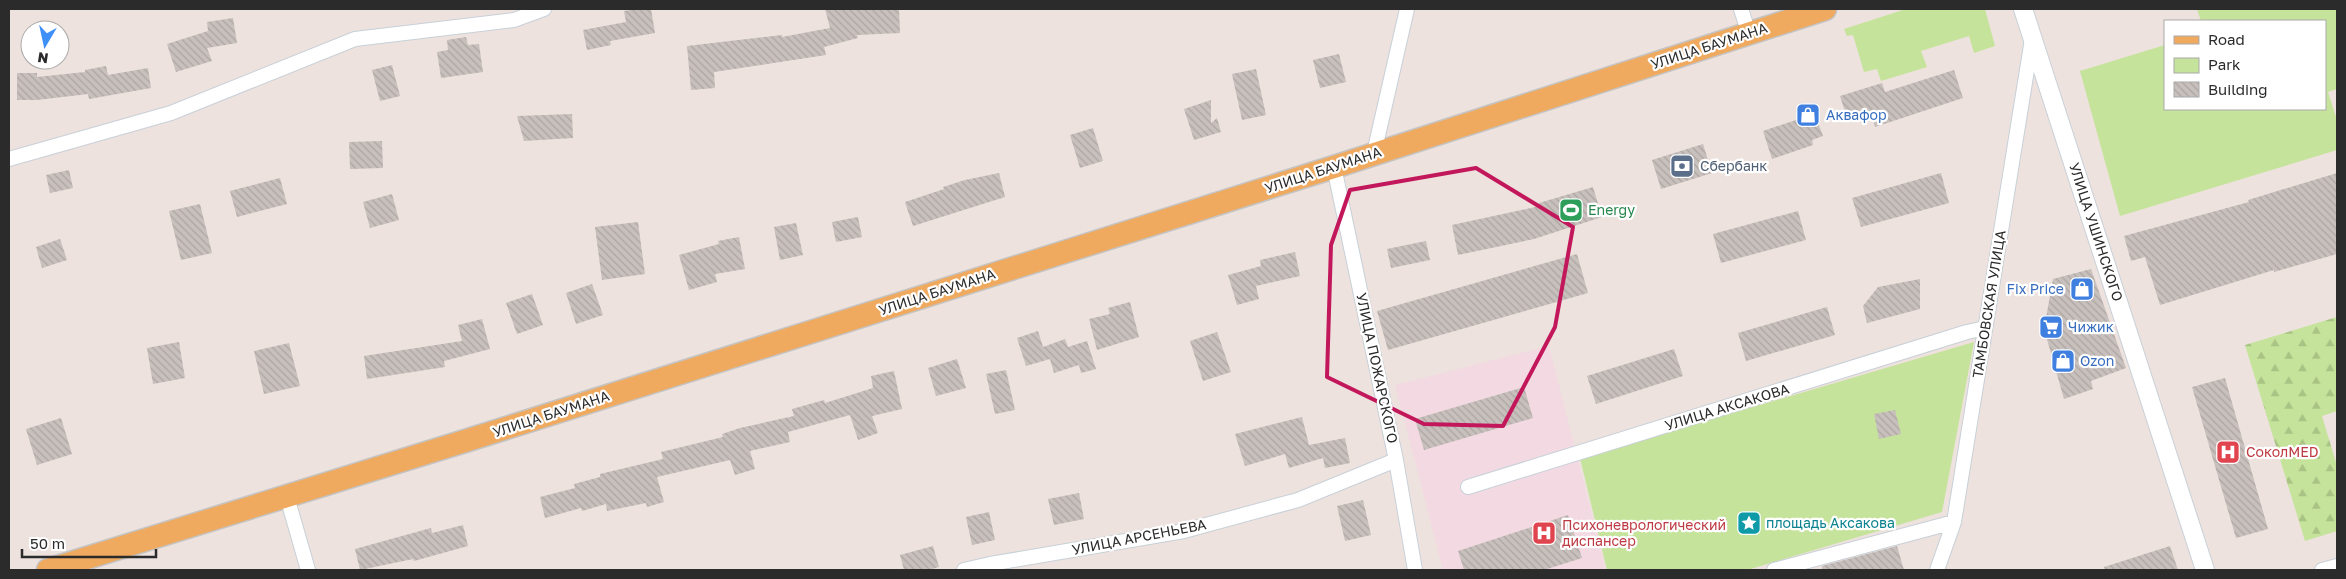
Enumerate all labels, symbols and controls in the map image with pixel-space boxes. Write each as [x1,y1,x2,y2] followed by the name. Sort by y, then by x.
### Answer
[1648,18,1770,72] street label: УЛИЦА БАУМАНА
[20,20,70,70] north arrow
[2164,20,2326,110] legend
[2208,30,2245,48] text: Road
[36,49,49,68] text: N
[2208,55,2241,73] text: Park
[2208,80,2268,98] text: Building
[1795,102,1821,128] shop icon: Аквафор
[1826,106,1887,123] place label: Аквафор
[1262,142,1384,196] street label: УЛИЦА БАУМАНА
[1669,153,1695,179] bank icon: Сбербанк
[1700,157,1767,174] place label: Сбербанк
[2066,160,2127,303] street label: УЛИЦА УШИНСКОГО
[1558,197,1584,223] sports icon: Energy
[1588,201,1635,218] place label: Energy
[1968,228,2009,379] street label: ТАМБОВСКАЯ УЛИЦА
[876,264,998,318] street label: УЛИЦА БАУМАНА
[2069,276,2095,302] shop icon: Fix Price
[2007,280,2064,297] place label: Fix Price
[1353,291,1402,445] street label: УЛИЦА ПОЖАРСКОГО
[2038,314,2064,340] supermarket icon: Чижик
[2068,318,2114,335] place label: Чижик
[2050,348,2076,374] shop icon: Ozon
[2080,352,2114,369] place label: Ozon
[1663,379,1792,434] street label: УЛИЦА АКСАКОВА
[490,386,612,440] street label: УЛИЦА БАУМАНА
[2215,439,2241,465] hospital icon: СоколMED
[2246,443,2319,460] place label: СоколMED
[1736,510,1762,536] place icon: площадь Аксакова
[1766,514,1895,531] place label: площадь Аксакова
[1070,515,1208,558] street label: УЛИЦА АРСЕНЬЕВА
[1562,516,1726,549] place label: Психоневрологический диспансер
[1531,520,1557,546] hospital icon: Психоневрологический диспансер
[22,526,156,558] scale bar
[30,534,65,552] text: 50 m

